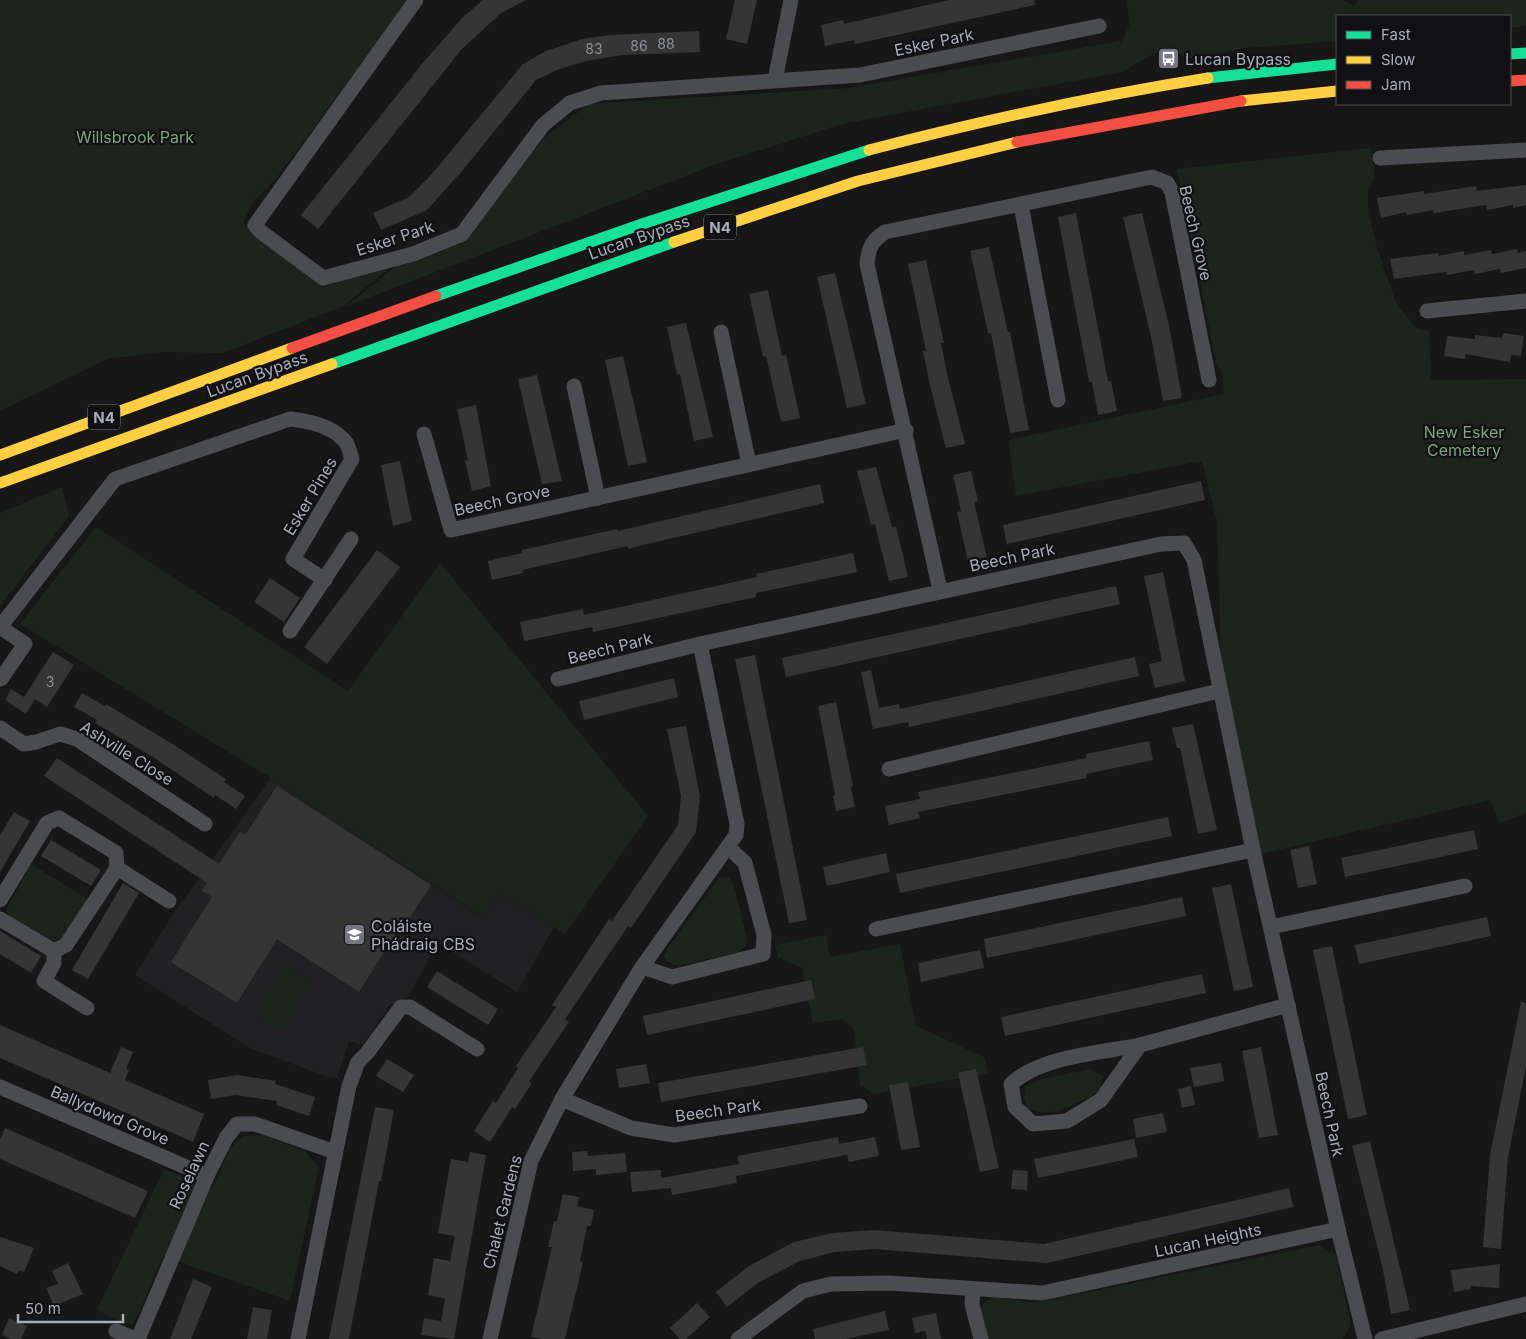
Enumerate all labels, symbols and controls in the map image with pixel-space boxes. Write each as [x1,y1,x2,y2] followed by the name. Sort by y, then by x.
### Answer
[1336,15,1511,105] legend
[893,24,976,60] street label: Esker Park
[1381,25,1411,44] text: Fast
[657,35,675,52] house number: 88
[630,37,648,54] house number: 86
[585,40,603,57] house number: 83
[1157,47,1181,71] bus stop icon: Lucan Bypass
[1185,49,1291,69] place label: Lucan Bypass
[1381,50,1415,69] text: Slow
[1381,75,1411,94] text: Jam
[76,127,194,147] park label: Willsbrook Park
[1175,183,1217,283] street label: Beech Grove
[586,210,692,264] street label: Lucan Bypass
[704,214,736,240] road number: N4
[354,216,437,260] street label: Esker Park
[204,346,310,402] street label: Lucan Bypass
[88,404,120,430] road number: N4
[1424,422,1504,460] park label: New Esker Cemetery
[279,453,341,539] street label: Esker Pines
[452,480,552,520] street label: Beech Grove
[968,538,1057,576] street label: Beech Park
[566,628,655,668] street label: Beech Park
[46,673,54,690] house number: 3
[77,716,177,790] street label: Ashville Close
[371,916,475,954] place label: Coláiste Phádraig CBS
[343,923,367,947] school or university icon: Coláiste Phádraig CBS
[1311,1070,1349,1159] street label: Beech Park
[48,1081,172,1149] street label: Ballydowd Grove
[674,1094,762,1126] street label: Beech Park
[165,1138,213,1212] street label: Roselawn
[478,1153,526,1271] street label: Chalet Gardens
[1153,1219,1263,1261] street label: Lucan Heights
[18,1292,122,1324] scale bar
[25,1299,61,1318] text: 50 m

